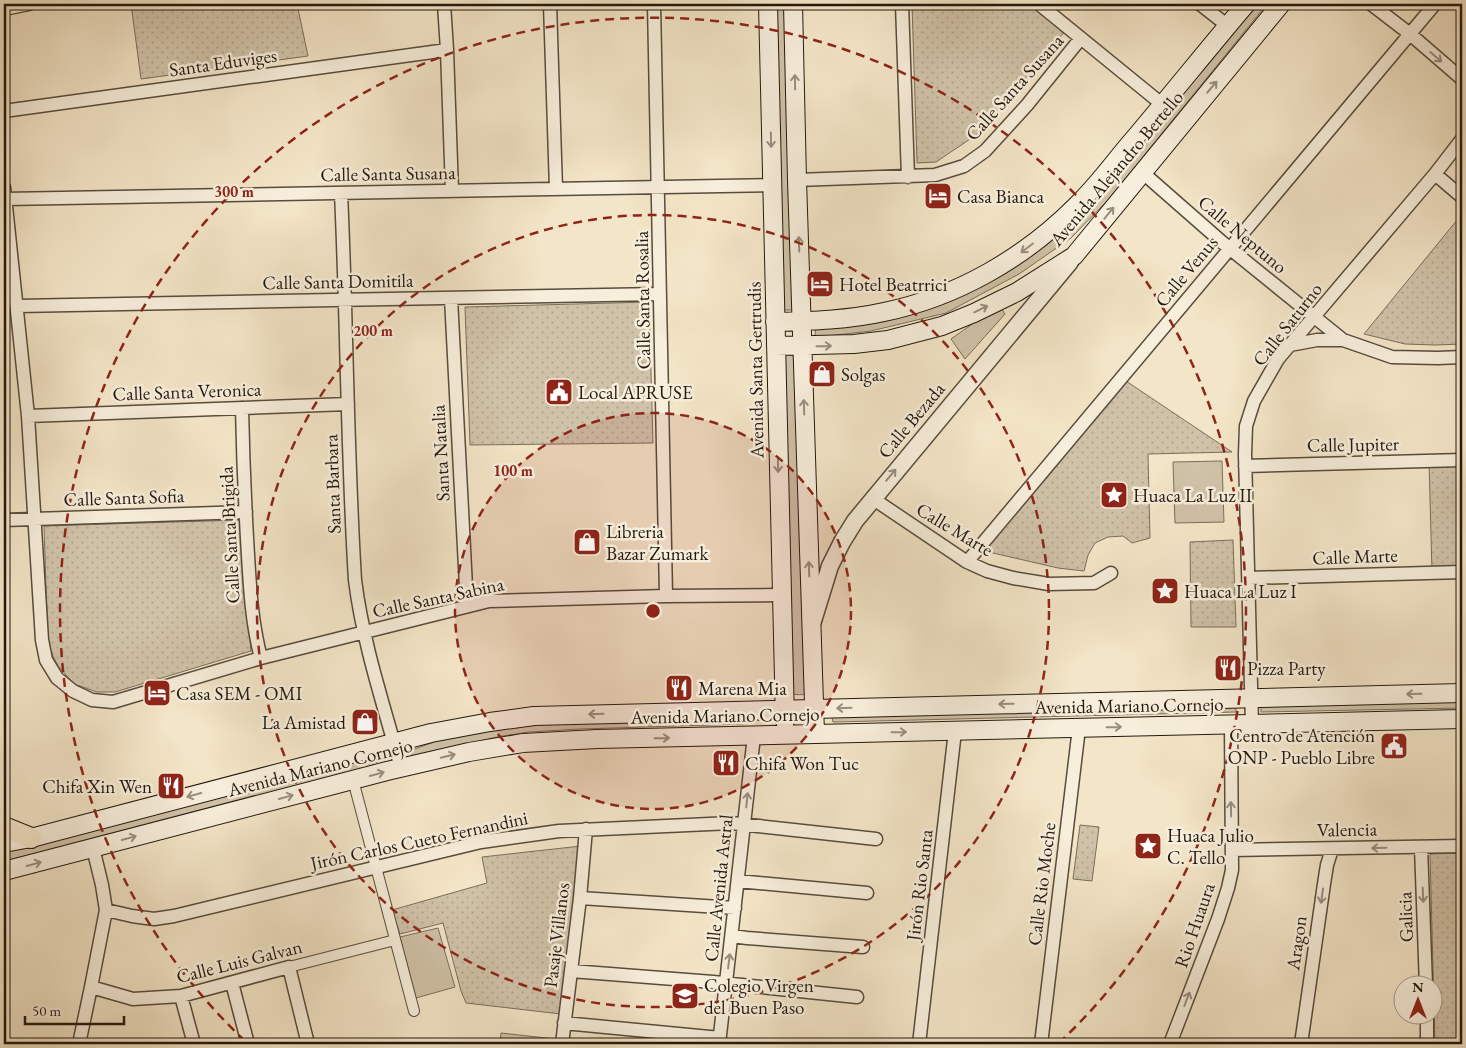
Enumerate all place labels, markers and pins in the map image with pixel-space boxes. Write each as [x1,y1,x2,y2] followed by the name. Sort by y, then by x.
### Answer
[923,181,953,211] hotel icon: Casa Bianca
[957,184,1044,209] place label: Casa Bianca
[805,269,835,299] hotel icon: Hotel Beatrrici
[839,272,948,297] place label: Hotel Beatrrici
[807,359,837,389] shop icon: Solgas
[841,362,886,387] place label: Solgas
[544,377,574,407] public building icon: Local APRUSE
[578,380,693,405] place label: Local APRUSE
[1099,480,1129,510] place icon: Huaca La Luz II
[1133,483,1253,508] place label: Huaca La Luz II
[606,519,709,566] place label: Libreria Bazar Zumark
[572,527,602,557] shop icon: Libreria Bazar Zumark
[1150,576,1180,606] place icon: Huaca La Luz I
[1184,579,1297,604] place label: Huaca La Luz I
[644,602,662,620] centre of rings
[1213,653,1243,683] restaurant icon: Pizza Party
[1247,656,1326,681] place label: Pizza Party
[664,673,694,703] restaurant icon: Marena Mia
[698,676,787,701] place label: Marena Mia
[142,678,172,708] hotel icon: Casa SEM - OMI
[176,681,303,706] place label: Casa SEM - OMI
[350,707,380,737] shop icon: La Amistad
[262,710,346,735] place label: La Amistad
[1228,723,1375,770] place label: Centro de Atención ONP - Pueblo Libre
[1379,731,1409,761] public building icon: Centro de Atención ONP - Pueblo Libre
[711,748,741,778] restaurant icon: Chifa Won Tuc
[745,751,859,776] place label: Chifa Won Tuc
[156,771,186,801] restaurant icon: Chifa Xin Wen
[42,774,152,799] place label: Chifa Xin Wen
[1167,823,1254,870] place label: Huaca Julio C. Tello
[1133,831,1163,861] place icon: Huaca Julio C. Tello
[704,973,814,1020] place label: Colegio Virgen del Buen Paso
[670,981,700,1011] school or university icon: Colegio Virgen del Buen Paso

